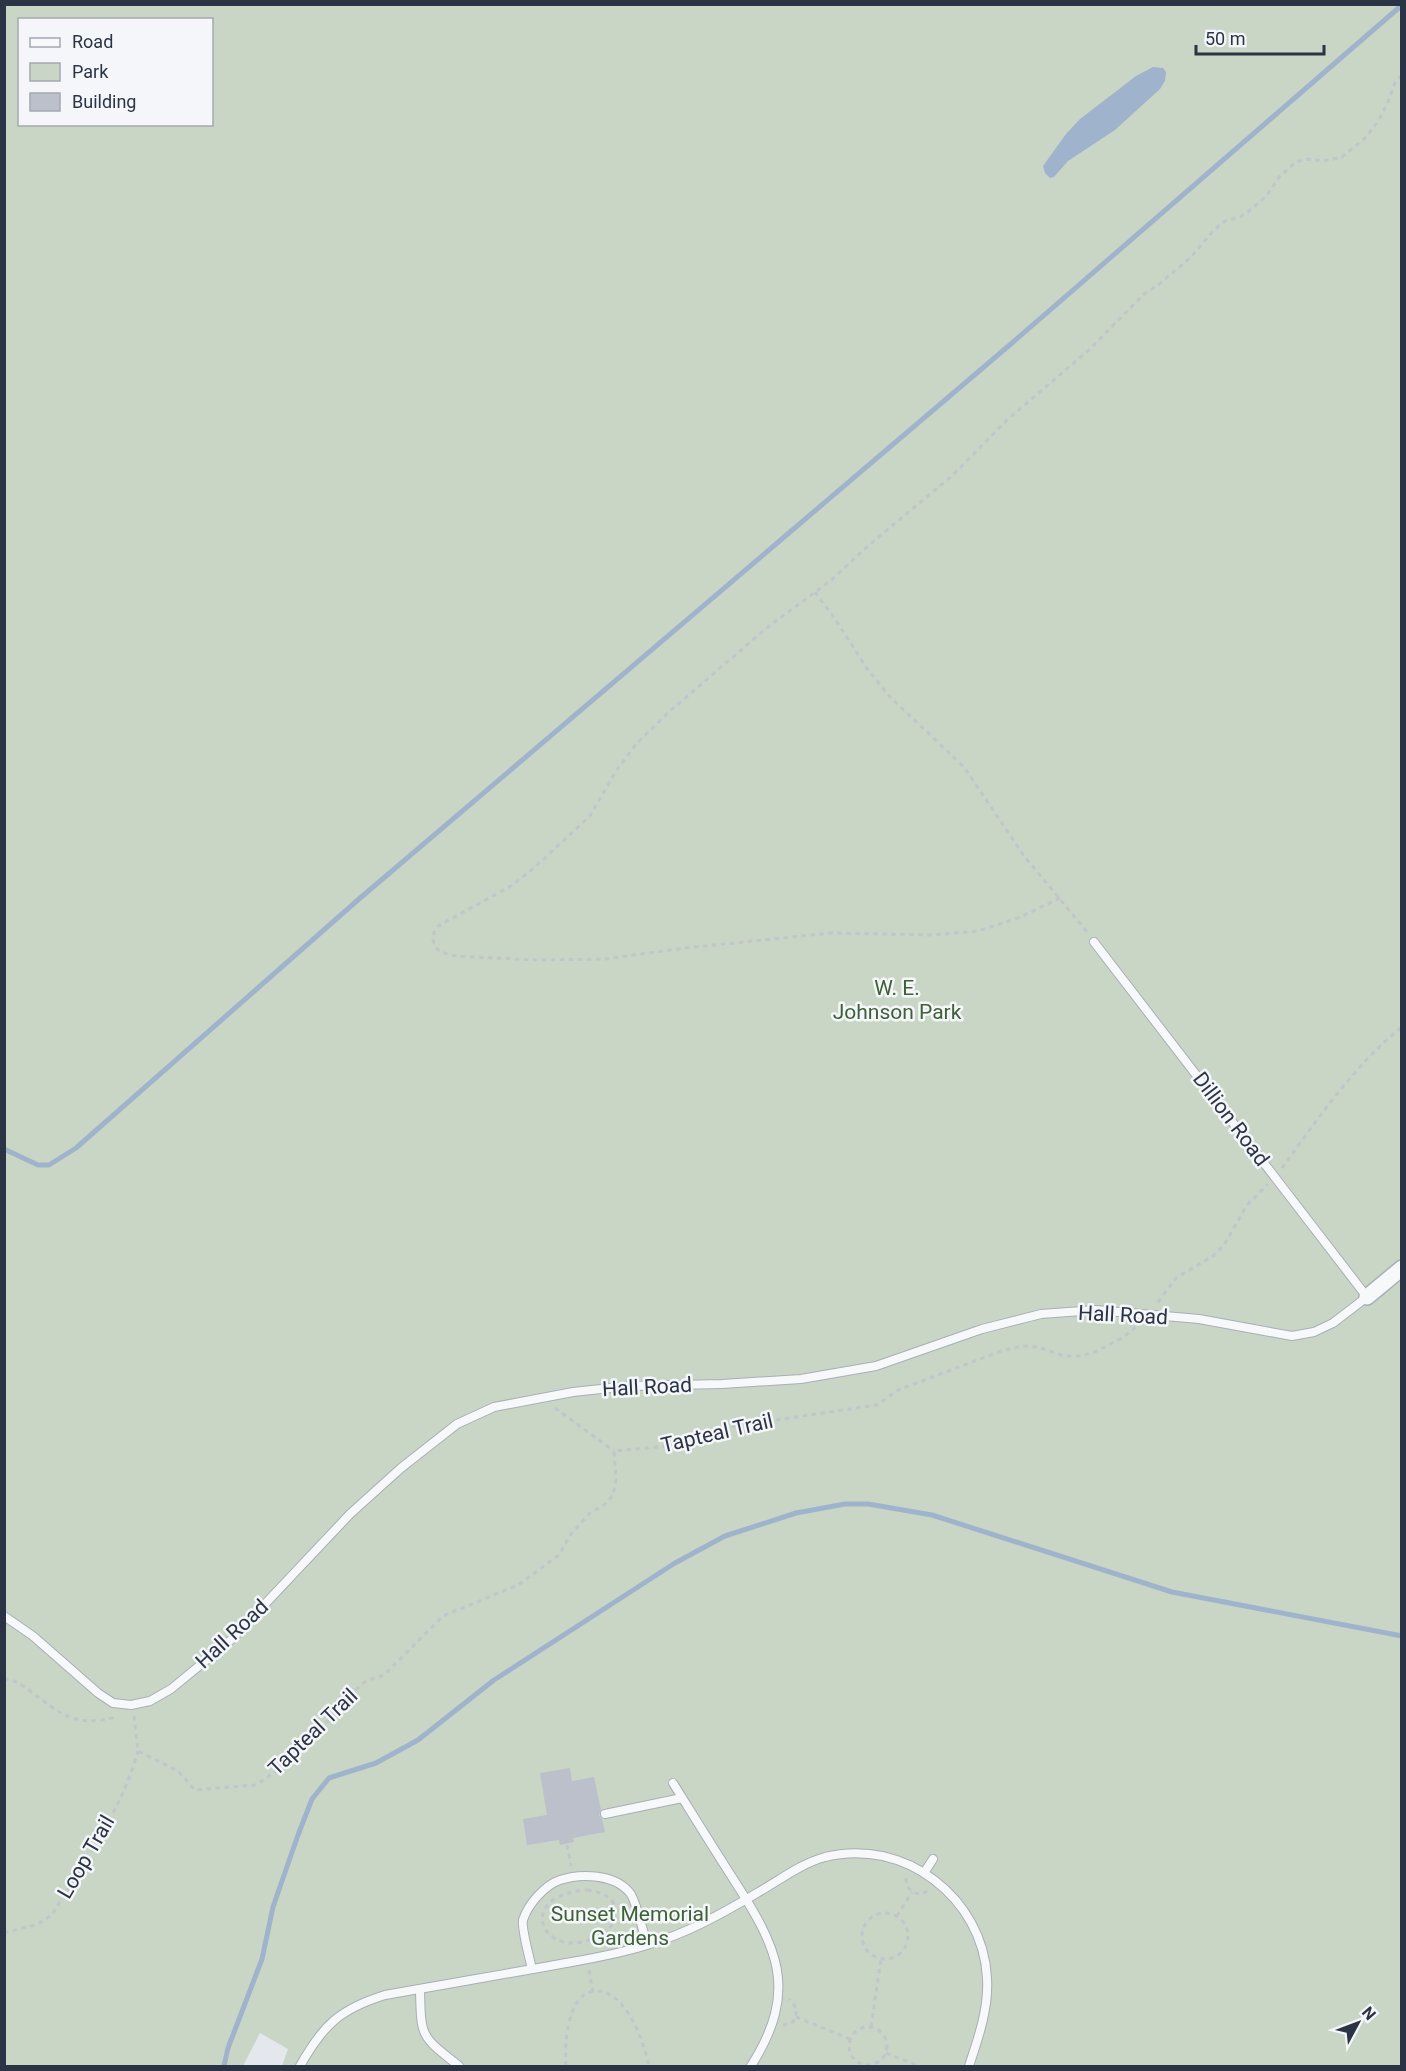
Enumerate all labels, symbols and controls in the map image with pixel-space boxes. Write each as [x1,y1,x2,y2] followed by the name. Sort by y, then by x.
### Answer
[18,18,213,126] legend
[1196,18,1324,56] scale bar
[1205,28,1245,49] text: 50 m
[72,31,113,52] text: Road
[72,61,109,82] text: Park
[72,91,136,112] text: Building
[833,976,962,1024] park label: W. E. Johnson Park
[1188,1067,1274,1171] street label: Dillion Road
[1077,1301,1169,1329] street label: Hall Road
[601,1373,693,1401] street label: Hall Road
[659,1408,775,1458] street label: Tapteal Trail
[191,1595,273,1673] street label: Hall Road
[264,1684,362,1780] street label: Tapteal Trail
[53,1811,119,1903] street label: Loop Trail
[551,1902,709,1950] park label: Sunset Memorial Gardens
[1328,1993,1388,2053] north arrow
[1358,2003,1380,2024] text: N

